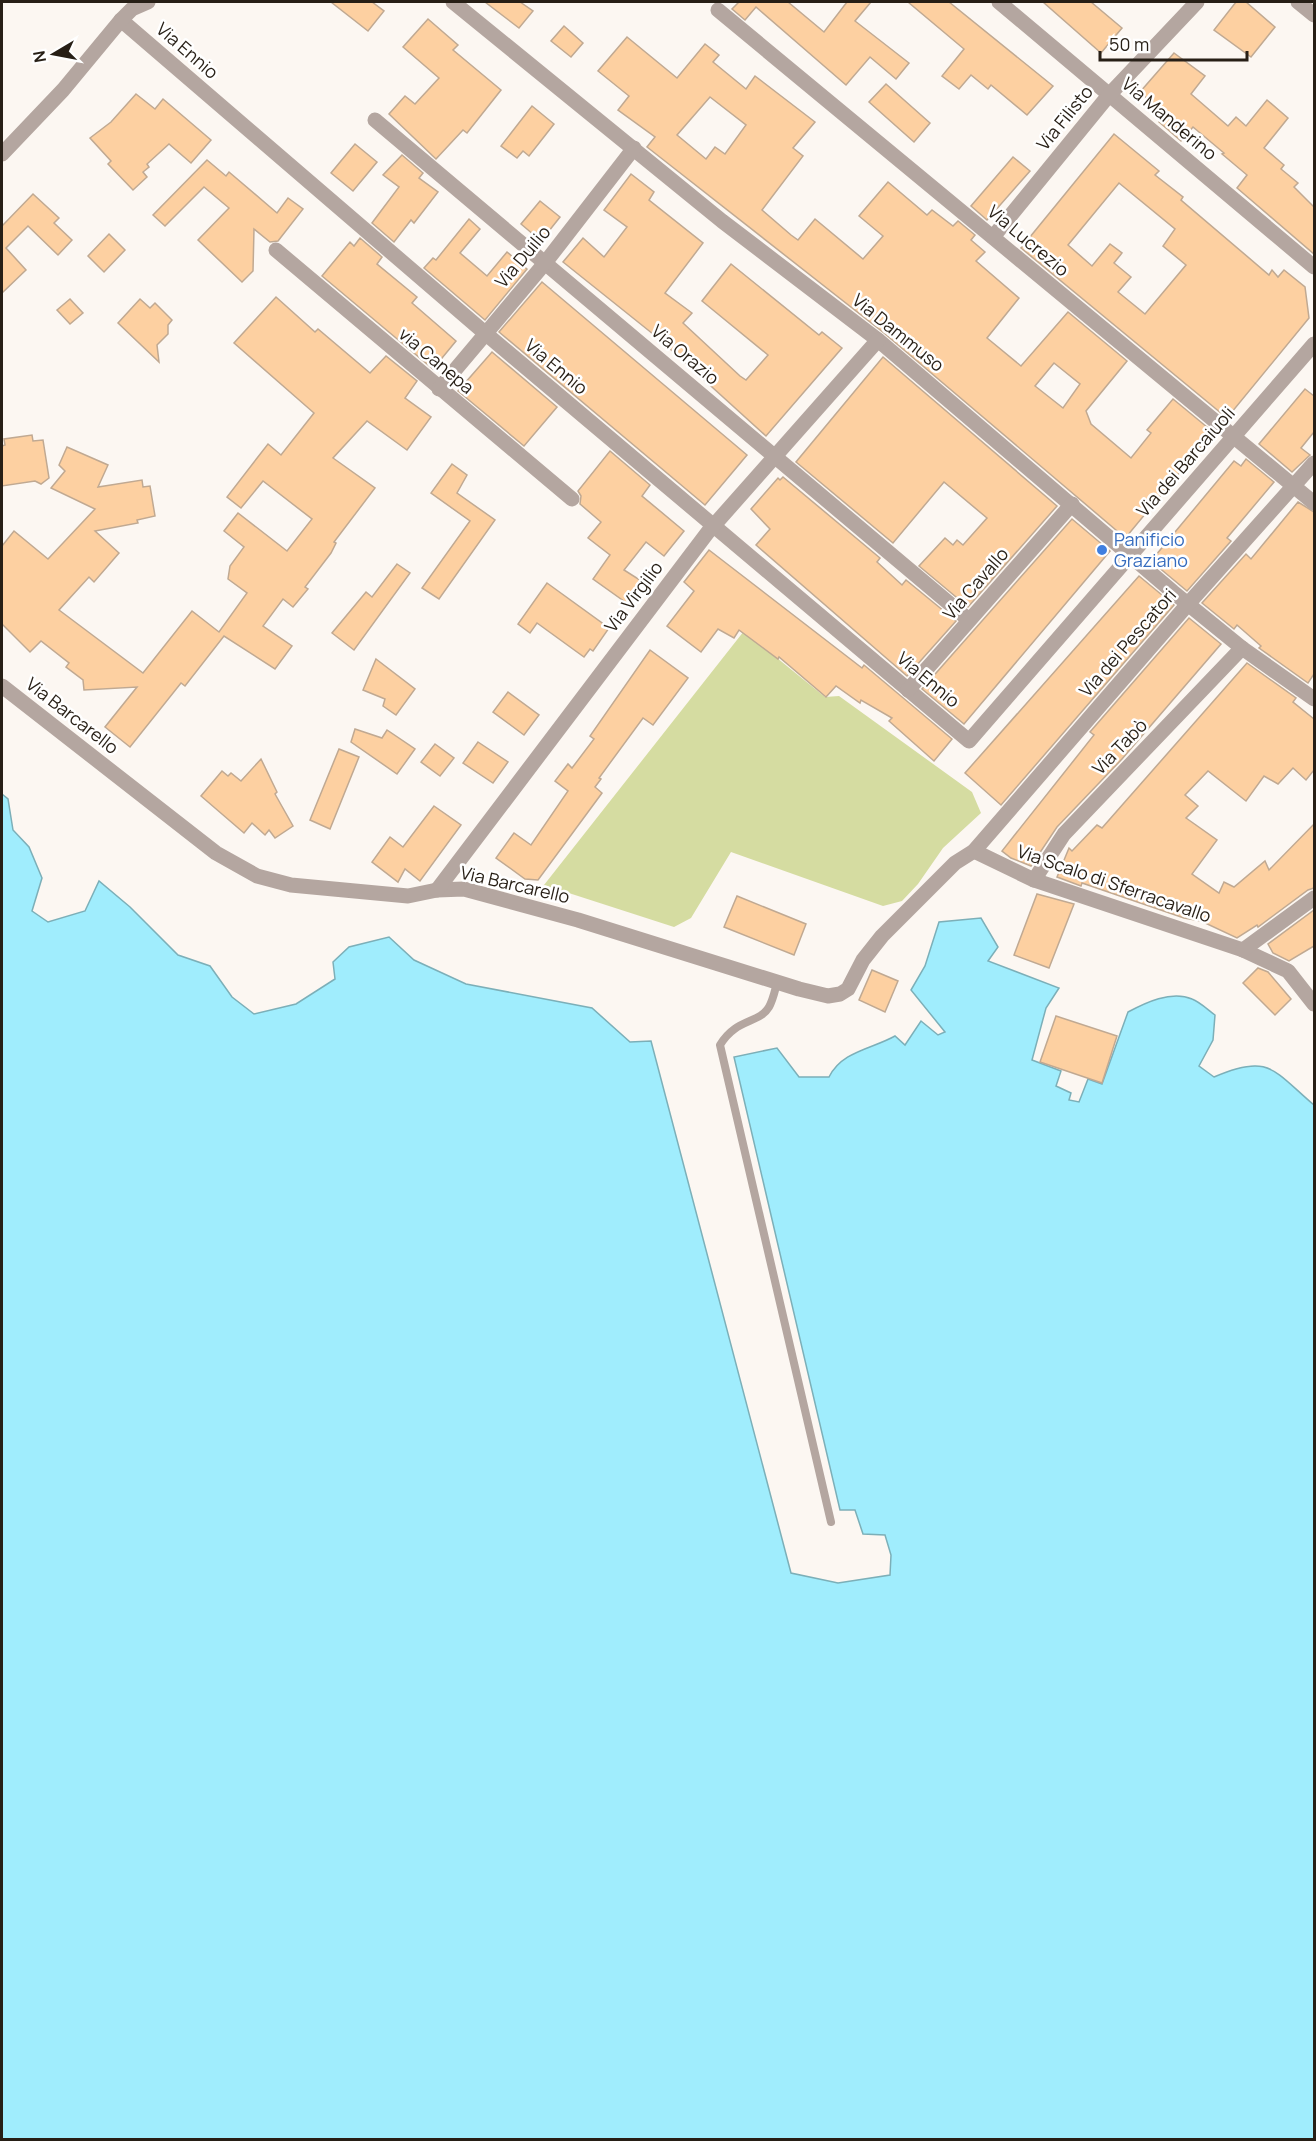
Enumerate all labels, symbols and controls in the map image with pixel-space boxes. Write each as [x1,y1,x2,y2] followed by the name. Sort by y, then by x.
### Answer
[152,17,224,84] street label: Via Ennio
[24,24,84,84] north arrow
[1100,24,1247,62] scale bar
[1109,32,1149,56] text: 50 m
[27,49,51,64] text: N
[1117,71,1222,165] street label: Via Manderino
[1031,80,1098,155] street label: Via Filisto
[983,199,1074,281] street label: Via Lucrezio
[489,220,555,293] street label: Via Duilio
[848,288,950,377] street label: Via Dammuso
[647,319,725,390] street label: Via Orazio
[394,322,479,399] street label: via Canepa
[520,333,593,399] street label: Via Ennio
[1131,401,1240,521] street label: Via dei Barcaiuoli
[1114,527,1188,572] place label: Panificio Graziano
[937,542,1013,625] street label: Via Cavallo
[1095,543,1109,557] marker: Panificio Graziano
[599,556,668,637] street label: Via Virgilio
[1074,583,1181,702] street label: Via dei Pescatori
[892,646,965,712] street label: Via Ennio
[21,671,124,759] street label: Via Barcarello
[1087,713,1152,779] street label: Via Tabò
[1014,839,1215,928] street label: Via Scalo di Sferracavallo
[458,860,572,908] street label: Via Barcarello

